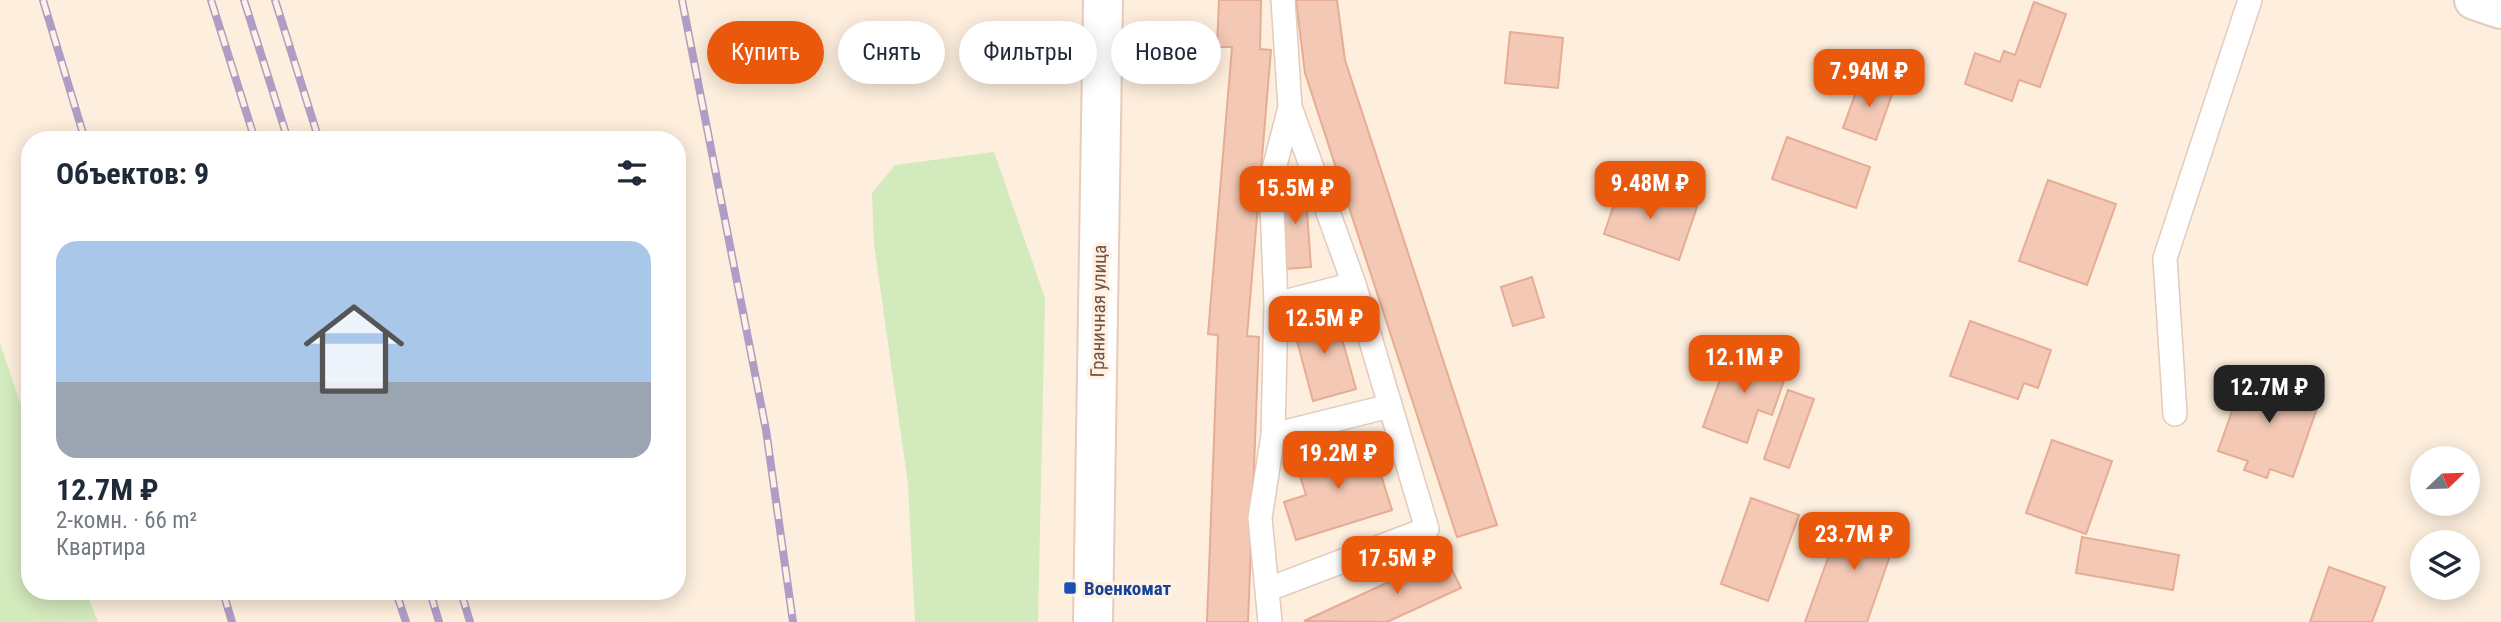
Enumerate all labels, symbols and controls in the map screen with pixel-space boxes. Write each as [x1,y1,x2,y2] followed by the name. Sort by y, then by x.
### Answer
[707,21,824,84] chip: Купить
[838,21,945,84] chip: Снять
[959,21,1097,84] chip: Фильтры
[1111,21,1221,84] chip: Новое
[1804,50,1934,109] pin: 7.94M ₽
[1830,58,1908,85] text: 7.94M ₽
[613,154,651,192] icon: filters
[56,156,209,191] text: Объектов: 9
[1585,162,1715,221] pin: 9.48M ₽
[1230,166,1360,226] pin: 15.5M ₽
[1611,170,1689,197] text: 9.48M ₽
[1256,175,1334,202] text: 15.5M ₽
[1086,245,1111,377] street label: Граничная улица
[291,286,417,412] icon: home
[1259,296,1389,356] pin: 12.5M ₽
[1285,305,1363,332] text: 12.5M ₽
[1679,336,1809,395] pin: 12.1M ₽
[1705,344,1783,371] text: 12.1M ₽
[2204,366,2334,425] pin: 12.7M ₽
[2230,374,2308,401] text: 12.7M ₽
[1273,432,1403,491] pin: 19.2M ₽
[1299,440,1377,467] text: 19.2M ₽
[2410,446,2480,516] north arrow
[2410,446,2480,600] map controls
[56,472,159,507] text: 12.7M ₽
[56,507,197,534] text: 2-комн. · 66 m²
[1789,512,1919,572] pin: 23.7M ₽
[1815,521,1893,548] text: 23.7M ₽
[2410,530,2480,600] button: layers
[56,534,146,561] text: Квартира
[1332,536,1462,596] pin: 17.5M ₽
[1358,545,1436,572] text: 17.5M ₽
[1084,577,1172,600] place label: Военкомат
[1062,580,1078,596] marker: Военкомат

